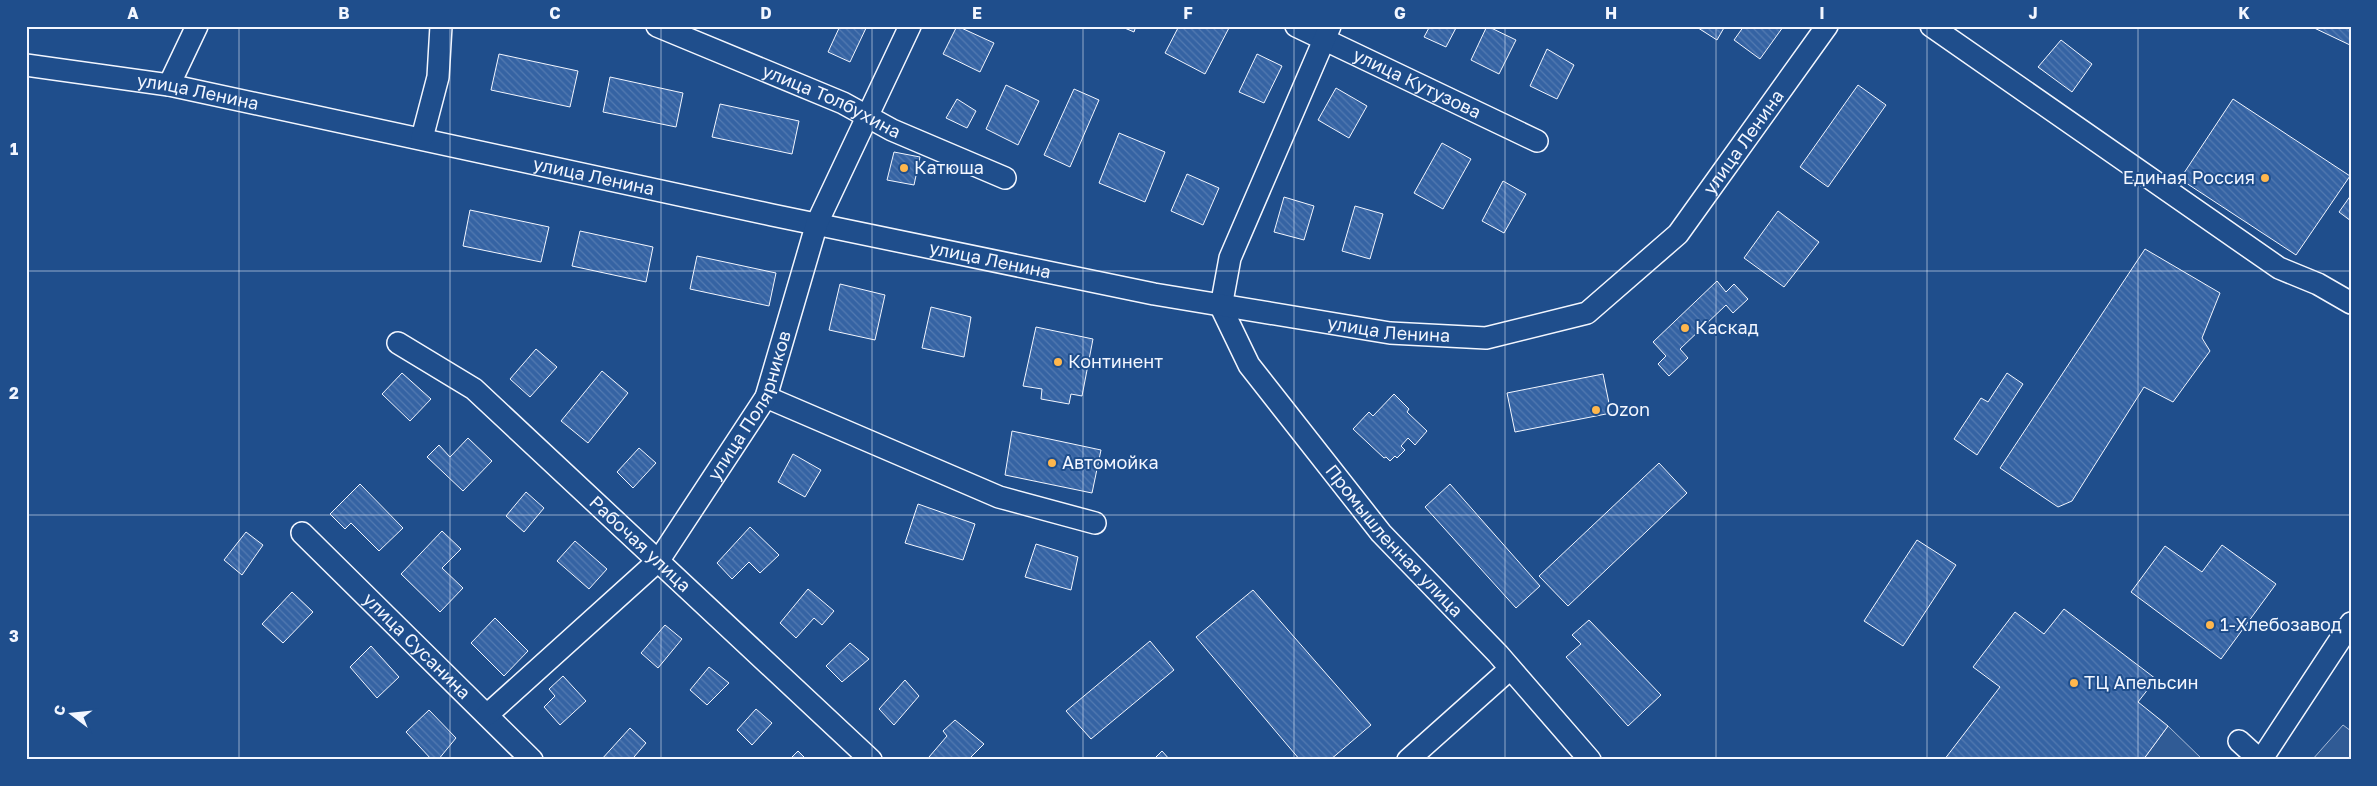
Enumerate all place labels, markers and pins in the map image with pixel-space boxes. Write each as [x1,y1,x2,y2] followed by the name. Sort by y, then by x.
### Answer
[914,156,984,178] place label: Катюша
[898,162,910,174] marker: Катюша
[2123,166,2255,188] place label: Единая Россия
[2259,172,2271,184] marker: Единая Россия
[1695,316,1759,338] place label: Каскад
[1679,322,1691,334] marker: Каскад
[1068,350,1163,372] place label: Континент
[1052,356,1064,368] marker: Континент
[1606,398,1650,420] place label: Ozon
[1590,404,1602,416] marker: Ozon
[1062,451,1159,473] place label: Автомойка
[1046,457,1058,469] marker: Автомойка
[2220,613,2342,635] place label: 1-Хлебозавод
[2204,619,2216,631] marker: 1-Хлебозавод
[2084,671,2198,693] place label: ТЦ Апельсин
[2068,677,2080,689] marker: ТЦ Апельсин

